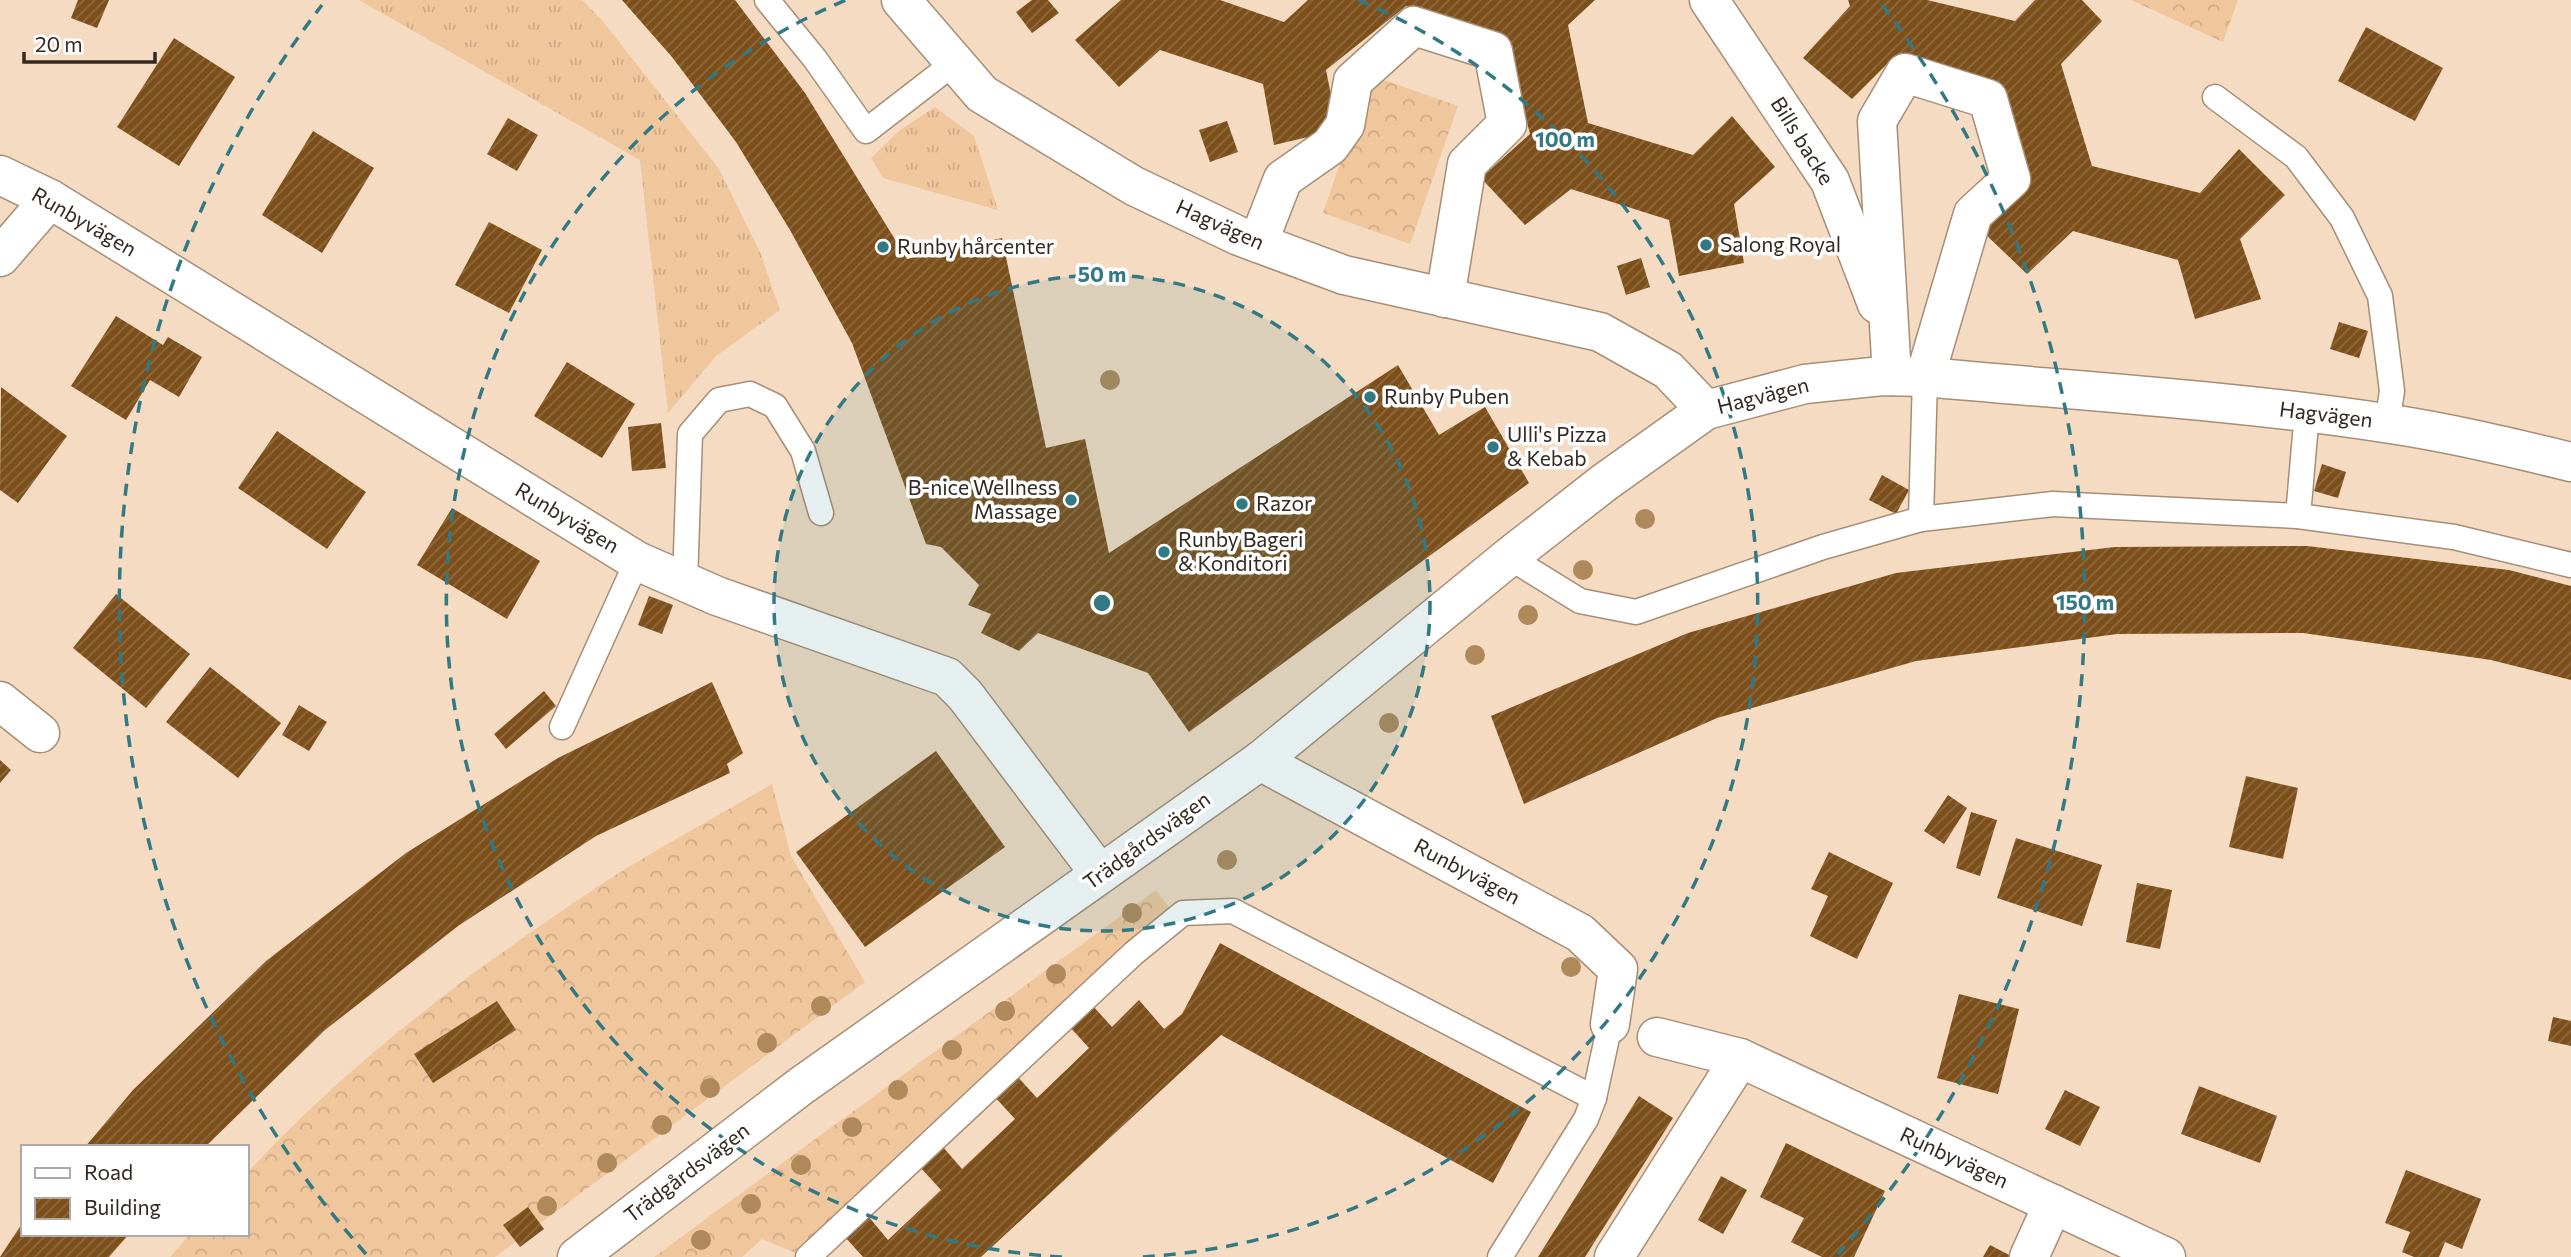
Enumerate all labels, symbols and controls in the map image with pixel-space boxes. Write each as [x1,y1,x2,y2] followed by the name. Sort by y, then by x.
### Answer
[24,21,156,65] scale bar
[35,31,83,56] text: 20 m
[1766,92,1840,189] street label: Bills backe
[1535,126,1595,151] text: 100 m
[28,181,141,261] street label: Runbyvägen
[1173,193,1269,254] street label: Hagvägen
[1720,231,1841,256] place label: Salong Royal
[897,233,1054,258] place label: Runby hårcenter
[1698,237,1714,253] marker: Salong Royal
[875,239,891,255] marker: Runby hårcenter
[1078,261,1126,286] text: 50 m
[1714,371,1811,418] street label: Hagvägen
[1384,383,1509,408] place label: Runby Puben
[1362,389,1378,405] marker: Runby Puben
[2278,395,2374,432] street label: Hagvägen
[1507,421,1607,470] place label: Ulli's Pizza & Kebab
[1485,439,1501,455] marker: Ulli's Pizza & Kebab
[908,474,1057,523] place label: B-nice Wellness Massage
[511,476,624,557] street label: Runbyvägen
[1256,490,1312,515] place label: Razor
[1063,492,1079,508] marker: B-nice Wellness Massage
[1234,496,1250,512] marker: Razor
[1178,526,1303,575] place label: Runby Bageri & Konditori
[1156,544,1172,560] marker: Runby Bageri & Konditori
[2056,589,2114,614] text: 150 m
[1090,591,1114,615] centre of rings
[1078,786,1214,894] street label: Trädgårdsvägen
[1410,832,1525,909] street label: Runbyvägen
[619,1117,754,1227] street label: Trädgårdsvägen
[1897,1121,2013,1193] street label: Runbyvägen
[21,1145,248,1236] legend
[84,1159,133,1184] text: Road
[84,1194,161,1219] text: Building

